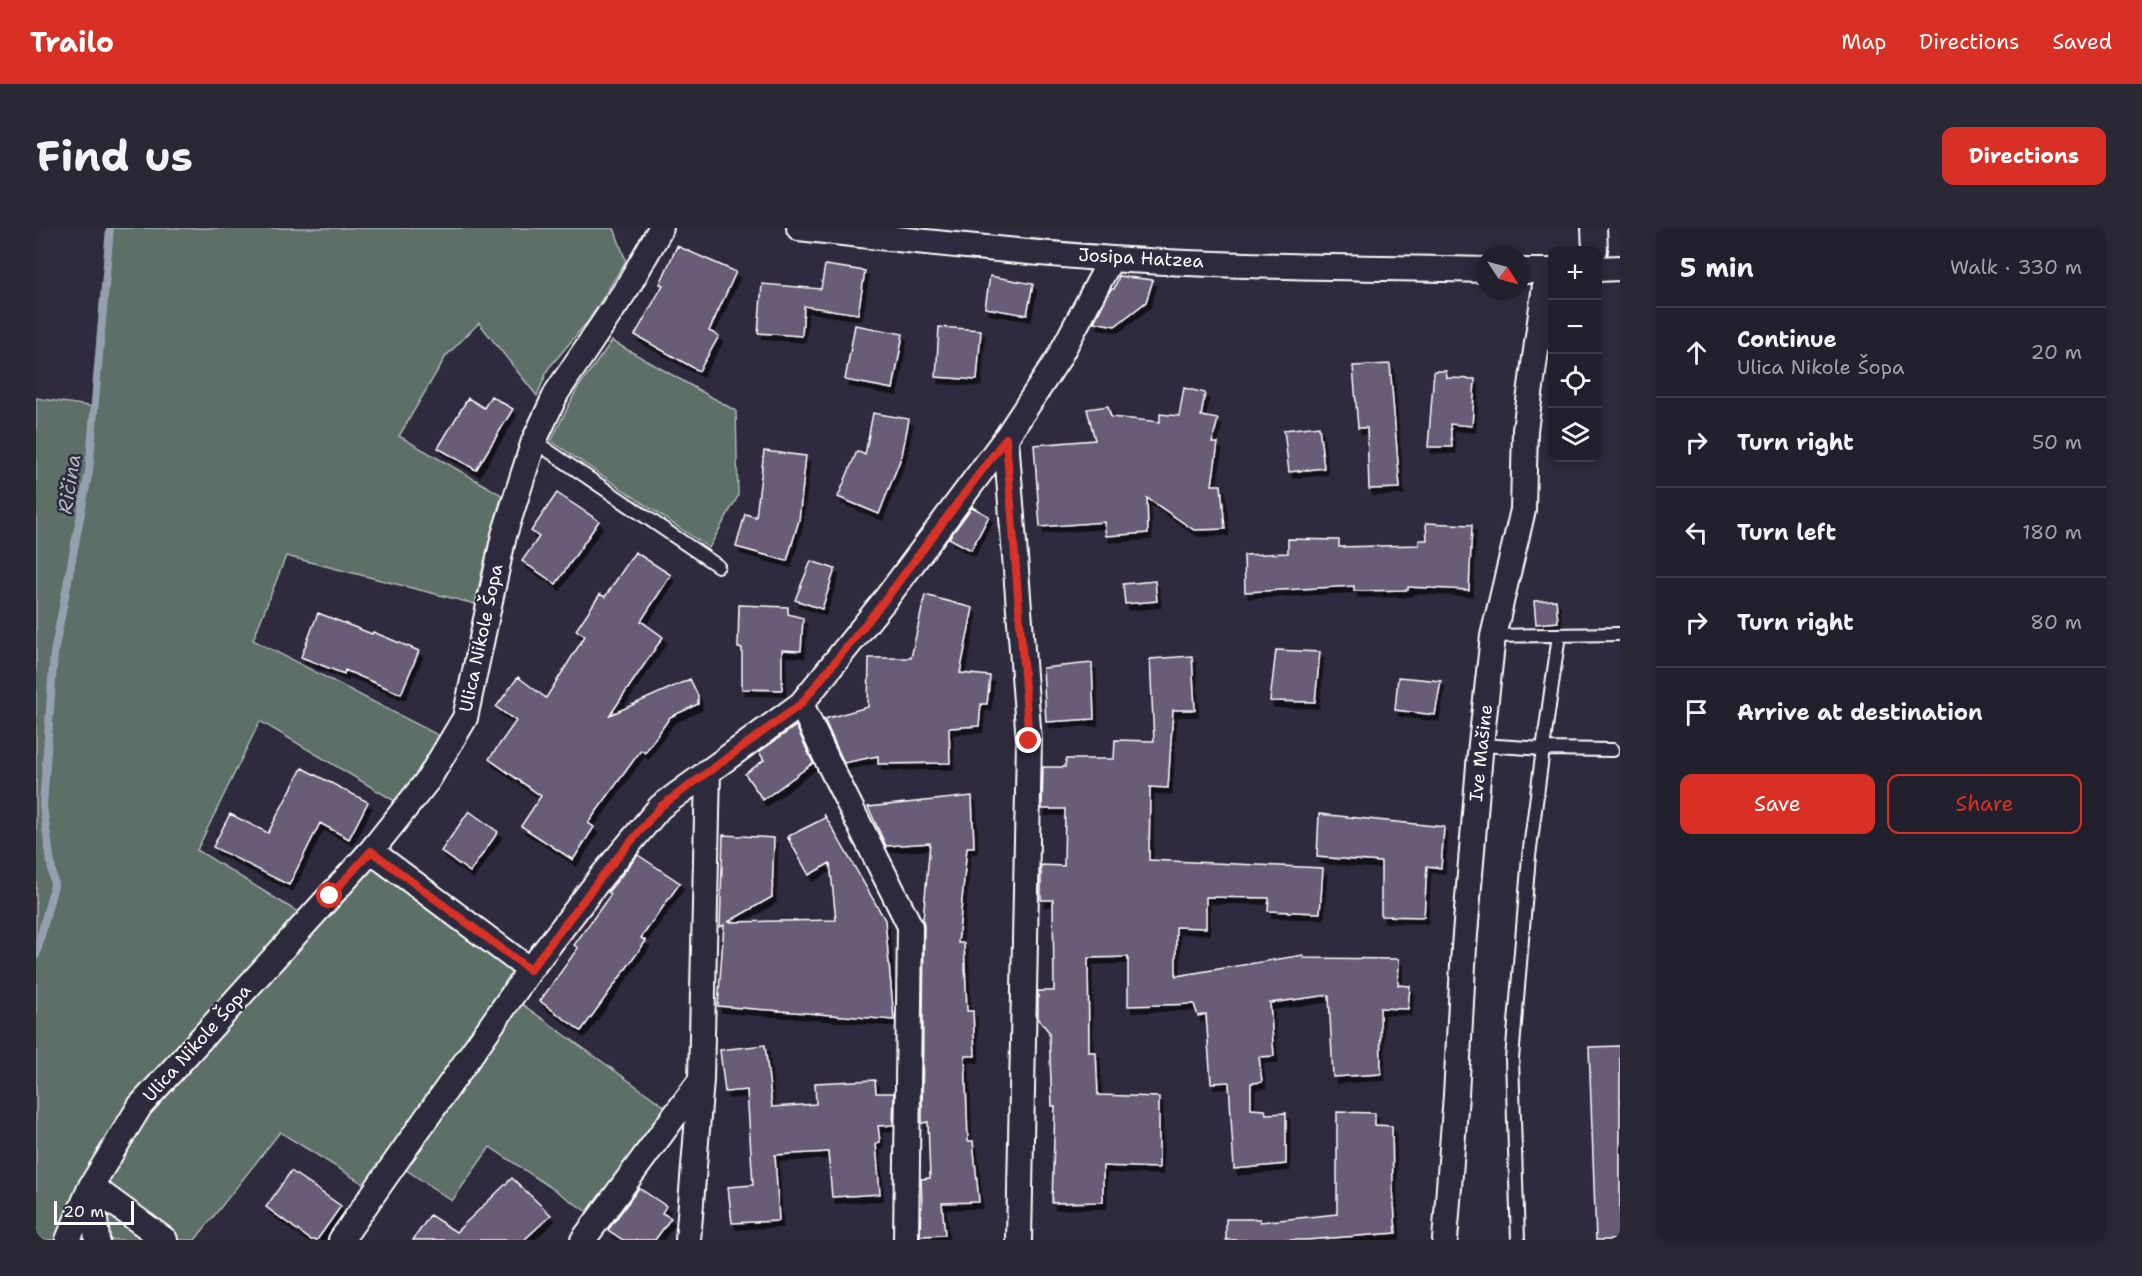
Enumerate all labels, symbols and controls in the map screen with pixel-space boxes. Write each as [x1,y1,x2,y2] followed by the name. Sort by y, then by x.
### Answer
[30,23,114,61] text: Trailo
[1841,28,1886,56] text: Map
[1919,28,2019,56] text: Directions
[2052,28,2112,56] text: Saved
[1942,127,2106,185] button: Directions
[36,128,193,184] text: Find us
[1078,243,1204,273] street label: Josipa Hatzea
[1476,246,1530,300] north arrow
[1548,246,1602,462] map controls
[1548,246,1602,300] button: +
[1680,250,1754,285] text: 5 min
[1950,254,2082,280] text: Walk · 330 m
[1548,300,1602,354] button: −
[1737,325,1837,354] text: Continue
[1680,336,1713,369] icon: ahead
[2031,339,2082,365] text: 20 m
[1548,354,1602,408] button: locate
[1737,354,1904,380] text: Ulica Nikole Šopa
[1548,408,1602,462] button: layers
[1680,426,1713,459] icon: right
[1737,428,1854,457] text: Turn right
[2032,429,2082,455] text: 50 m
[51,452,87,516] water label: Ričina
[1680,516,1713,549] icon: left
[1737,518,1836,547] text: Turn left
[2022,519,2082,545] text: 180 m
[454,562,508,714] street label: Ulica Nikole Šopa
[1680,606,1713,639] icon: right
[1737,608,1854,637] text: Turn right
[2030,609,2082,635] text: 80 m
[1680,696,1713,729] icon: arrive
[1737,698,1983,727] text: Arrive at destination
[1464,703,1498,803] street label: Ive Mašine
[1015,727,1041,753] route end
[1680,774,1875,834] button: Save
[1887,774,2082,834] button: Share
[316,882,342,908] route start
[138,979,256,1107] street label: Ulica Nikole Šopa
[54,1198,134,1226] scale bar
[63,1201,104,1222] text: 20 m

